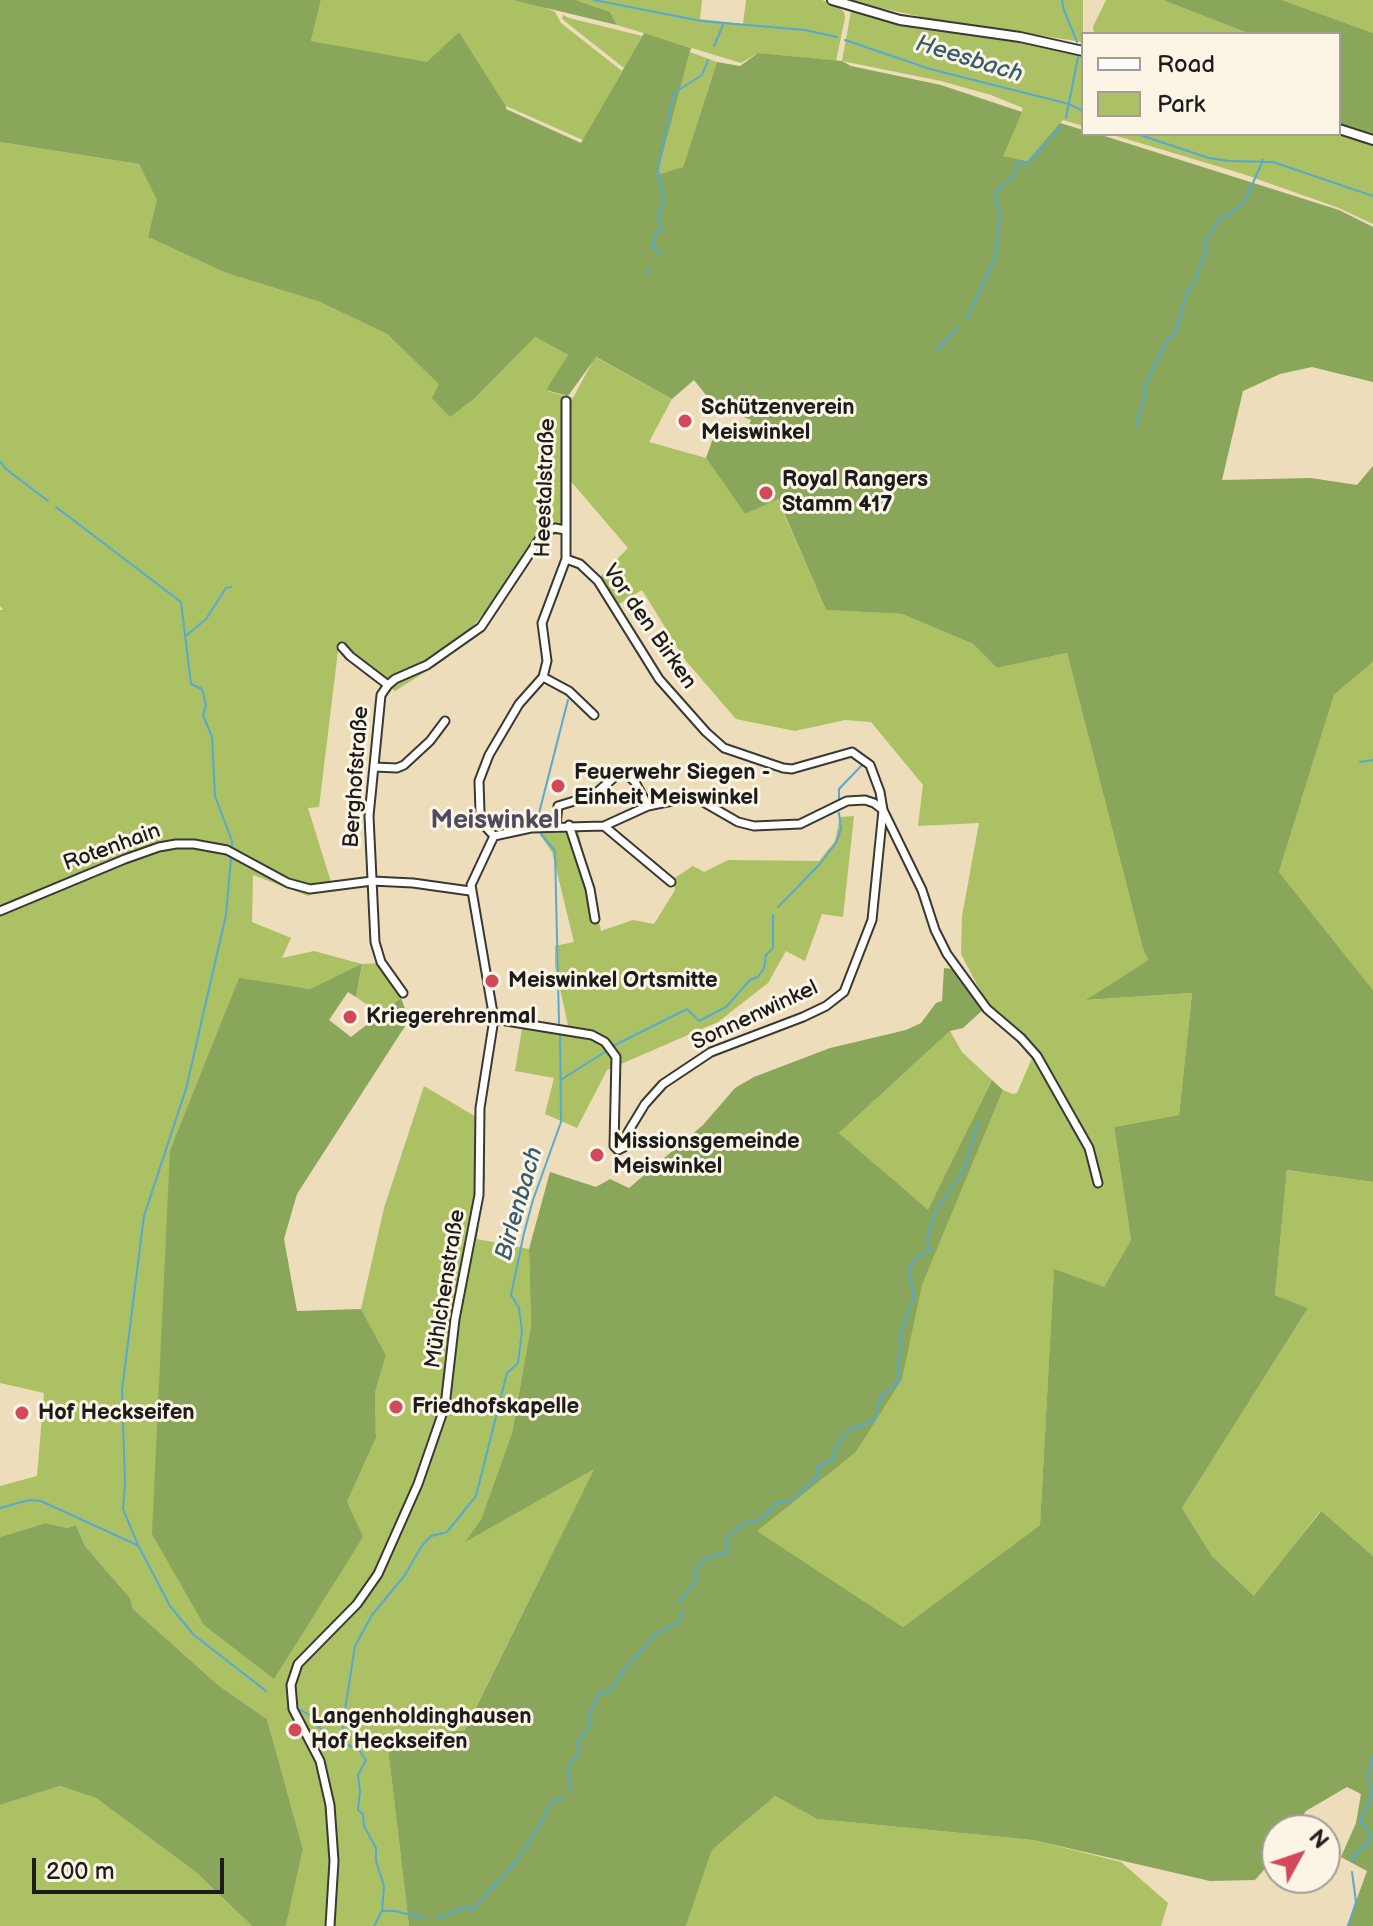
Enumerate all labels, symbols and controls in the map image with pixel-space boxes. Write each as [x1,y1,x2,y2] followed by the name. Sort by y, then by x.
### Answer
[912,30,1026,90] water label: Heesbach
[1081,32,1341,136] legend
[1157,50,1215,79] text: Road
[1157,90,1205,119] text: Park
[701,395,854,446] place label: Schützenverein Meiswinkel
[676,412,694,430] marker: Schützenverein Meiswinkel
[530,418,562,558] street label: Heestalstraße
[782,467,928,518] place label: Royal Rangers Stamm 417
[757,484,775,502] marker: Royal Rangers Stamm 417
[596,560,702,694] street label: Vor den Birken
[339,705,375,849] street label: Berghofstraße
[574,760,770,812] place label: Feuerwehr Siegen - Einheit Meiswinkel
[549,777,567,795] marker: Feuerwehr Siegen - Einheit Meiswinkel
[430,805,560,837] district label: Meiswinkel
[60,818,164,878] street label: Rotenhain
[508,968,718,994] place label: Meiswinkel Ortsmitte
[483,972,501,990] marker: Meiswinkel Ortsmitte
[688,975,822,1057] street label: Sonnenwinkel
[366,1004,536,1030] place label: Kriegerehrenmal
[341,1008,359,1026] marker: Kriegerehrenmal
[613,1129,800,1180] place label: Missionsgemeinde Meiswinkel
[490,1144,550,1264] water label: Birlenbach
[588,1146,606,1164] marker: Missionsgemeinde Meiswinkel
[420,1208,472,1370] street label: Mühlchenstraße
[412,1394,579,1420] place label: Friedhofskapelle
[387,1398,405,1416] marker: Friedhofskapelle
[38,1400,195,1426] place label: Hof Heckseifen
[13,1404,31,1422] marker: Hof Heckseifen
[311,1704,531,1756] place label: Langenholdinghausen Hof Heckseifen
[286,1721,304,1739] marker: Langenholdinghausen Hof Heckseifen
[1261,1814,1341,1894] north arrow
[1303,1825,1334,1855] text: N
[36,1842,228,1892] scale bar
[46,1857,115,1886] text: 200 m

